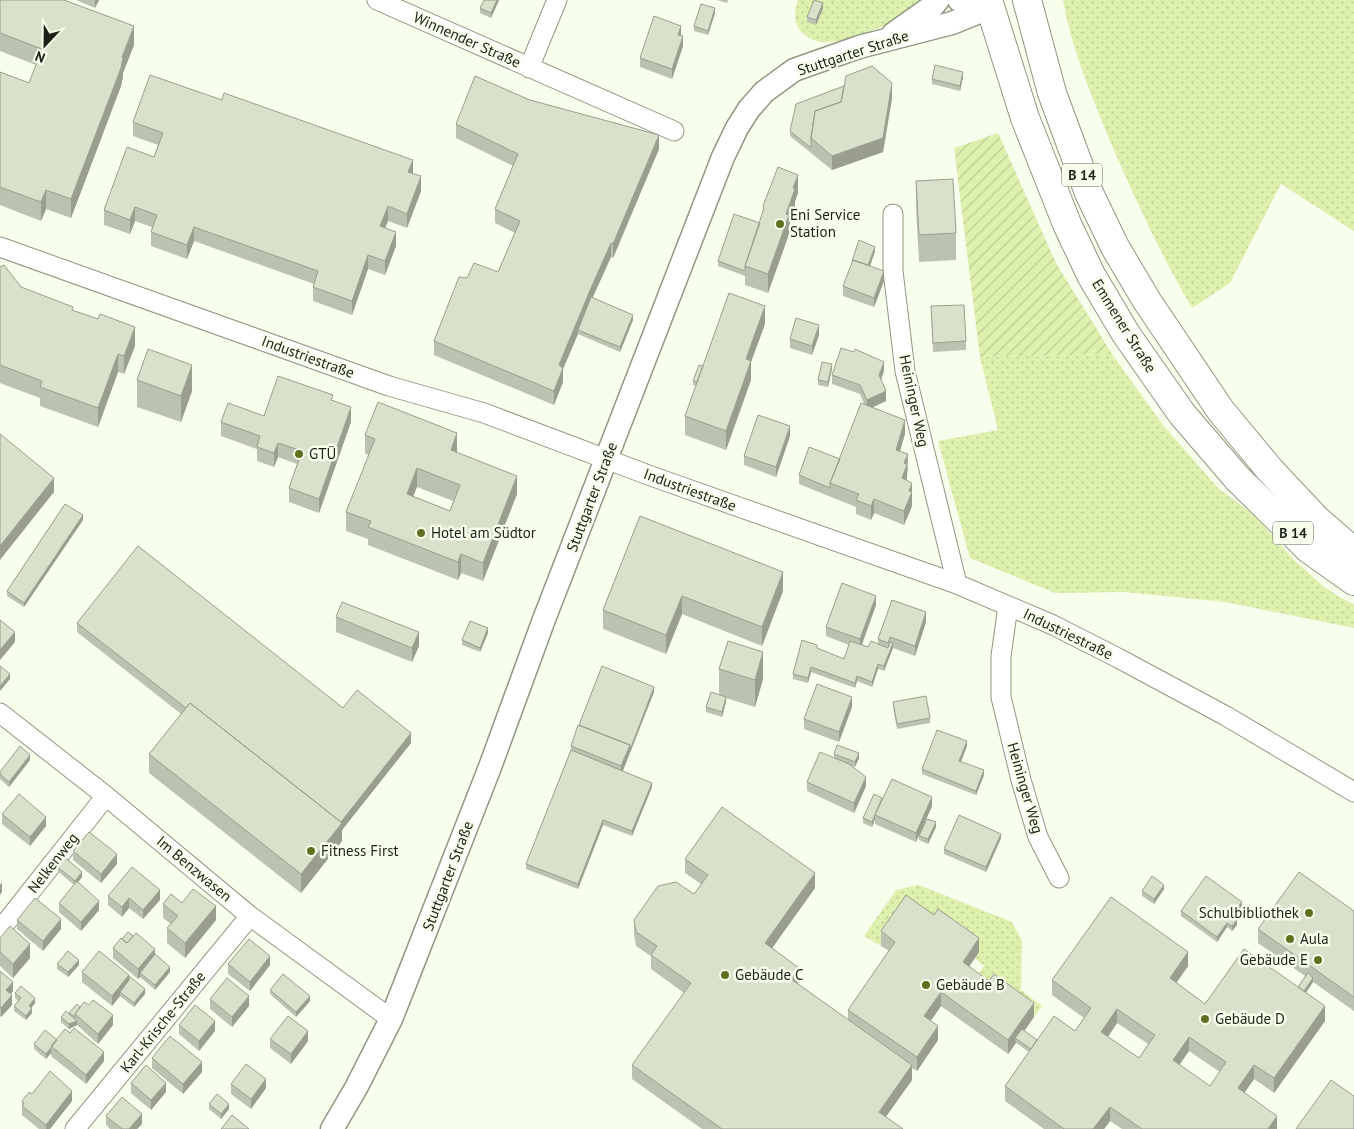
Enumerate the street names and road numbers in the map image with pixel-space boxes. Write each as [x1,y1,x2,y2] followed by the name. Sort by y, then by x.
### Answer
[411,7,524,72] street label: Winnender Straße
[795,26,911,79] street label: Stuttgarter Straße
[1062,164,1102,186] road number: B 14
[1088,275,1161,376] street label: Emmener Straße
[259,331,357,382] street label: Industriestraße
[895,353,934,449] street label: Heininger Weg
[562,439,621,554] street label: Stuttgarter Straße
[641,464,739,515] street label: Industriestraße
[1273,522,1313,544] road number: B 14
[1020,604,1116,663] street label: Industriestraße
[1003,740,1048,836] street label: Heininger Weg
[418,818,477,933] street label: Stuttgarter Straße
[23,829,82,897] street label: Nelkenweg
[153,832,236,906] street label: Im Benzwasen
[116,967,209,1076] street label: Karl-Krische-Straße

